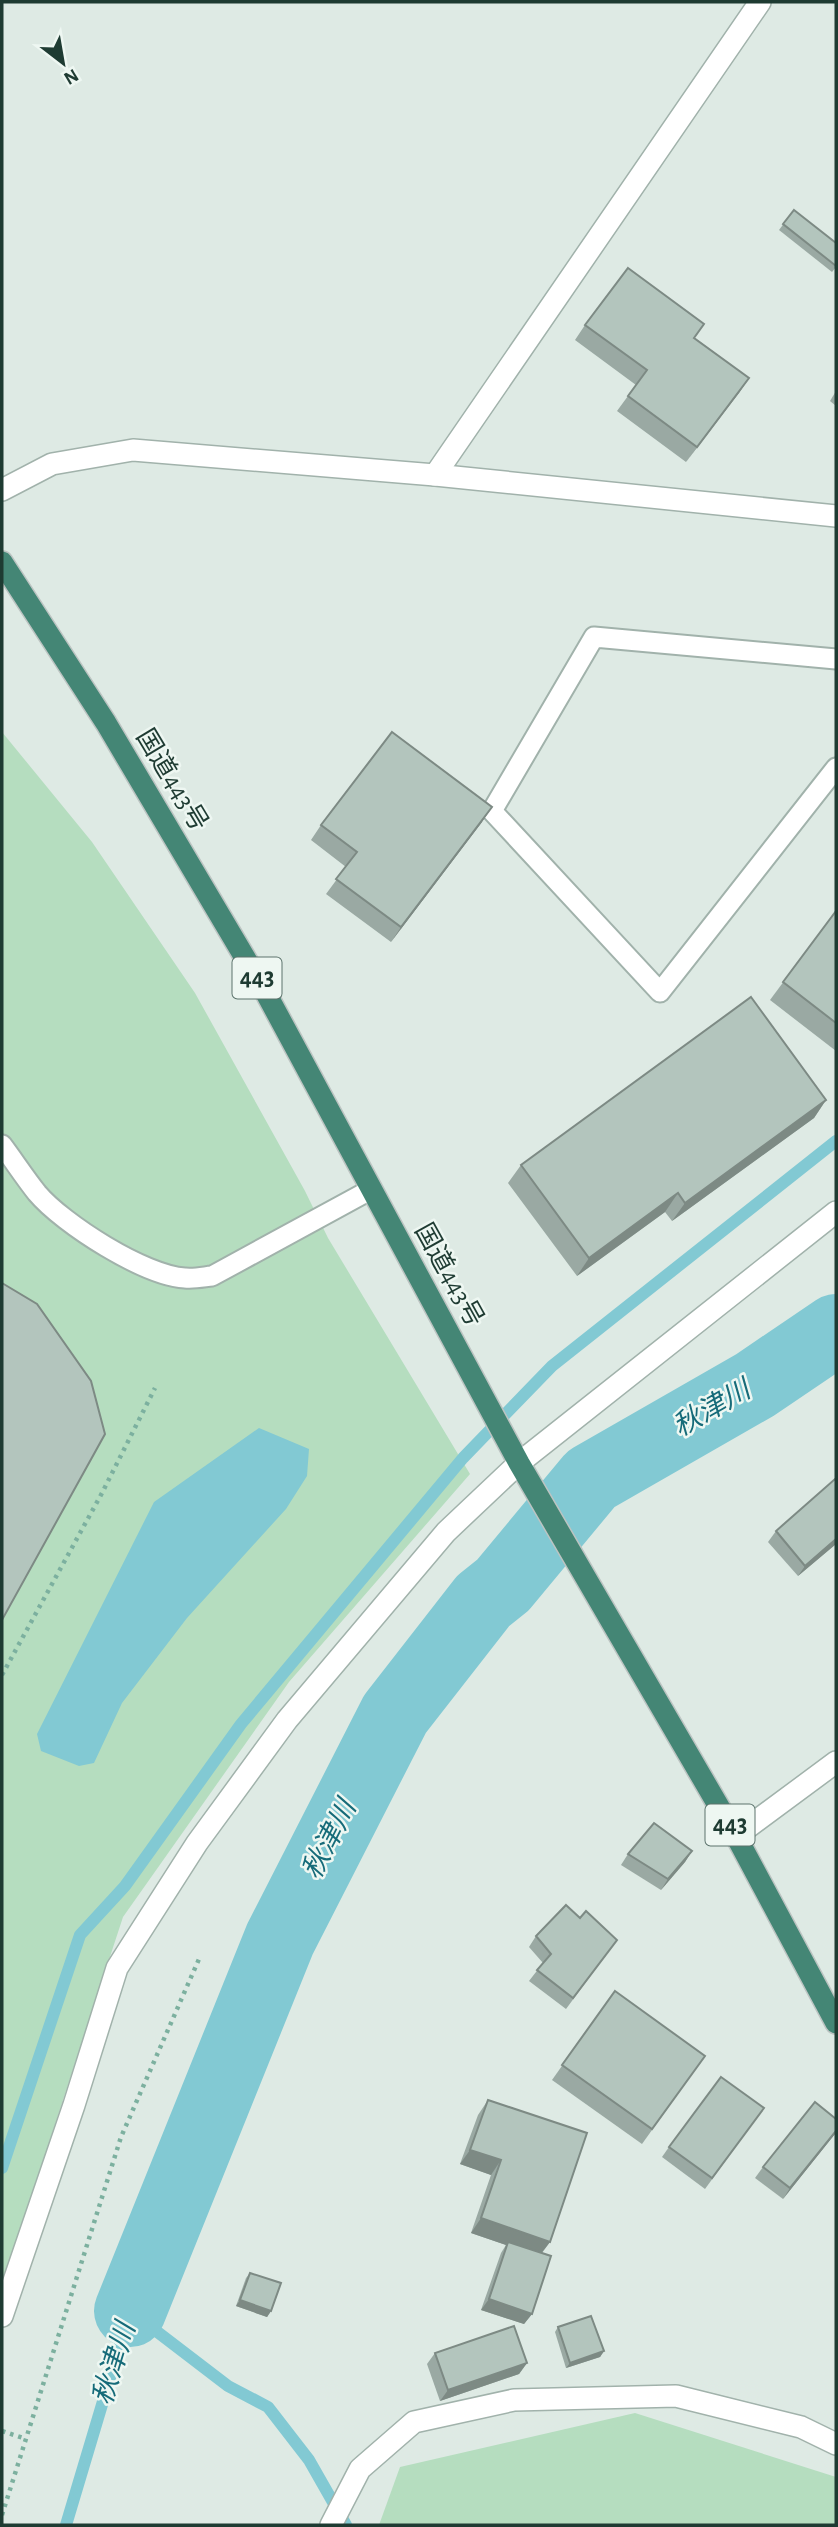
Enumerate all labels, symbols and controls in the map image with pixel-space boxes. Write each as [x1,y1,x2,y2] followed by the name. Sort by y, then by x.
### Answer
[28,28,98,98] north arrow
[60,65,82,88] text: N
[132,724,213,835] street label: 国道443号
[232,958,282,998] road number: 443
[410,1218,489,1331] street label: 国道443号
[668,1373,758,1442] water label: 秋津川
[297,1793,363,1884] water label: 秋津川
[706,1804,754,1846] road number: 443
[87,2316,142,2408] water label: 秋津川

